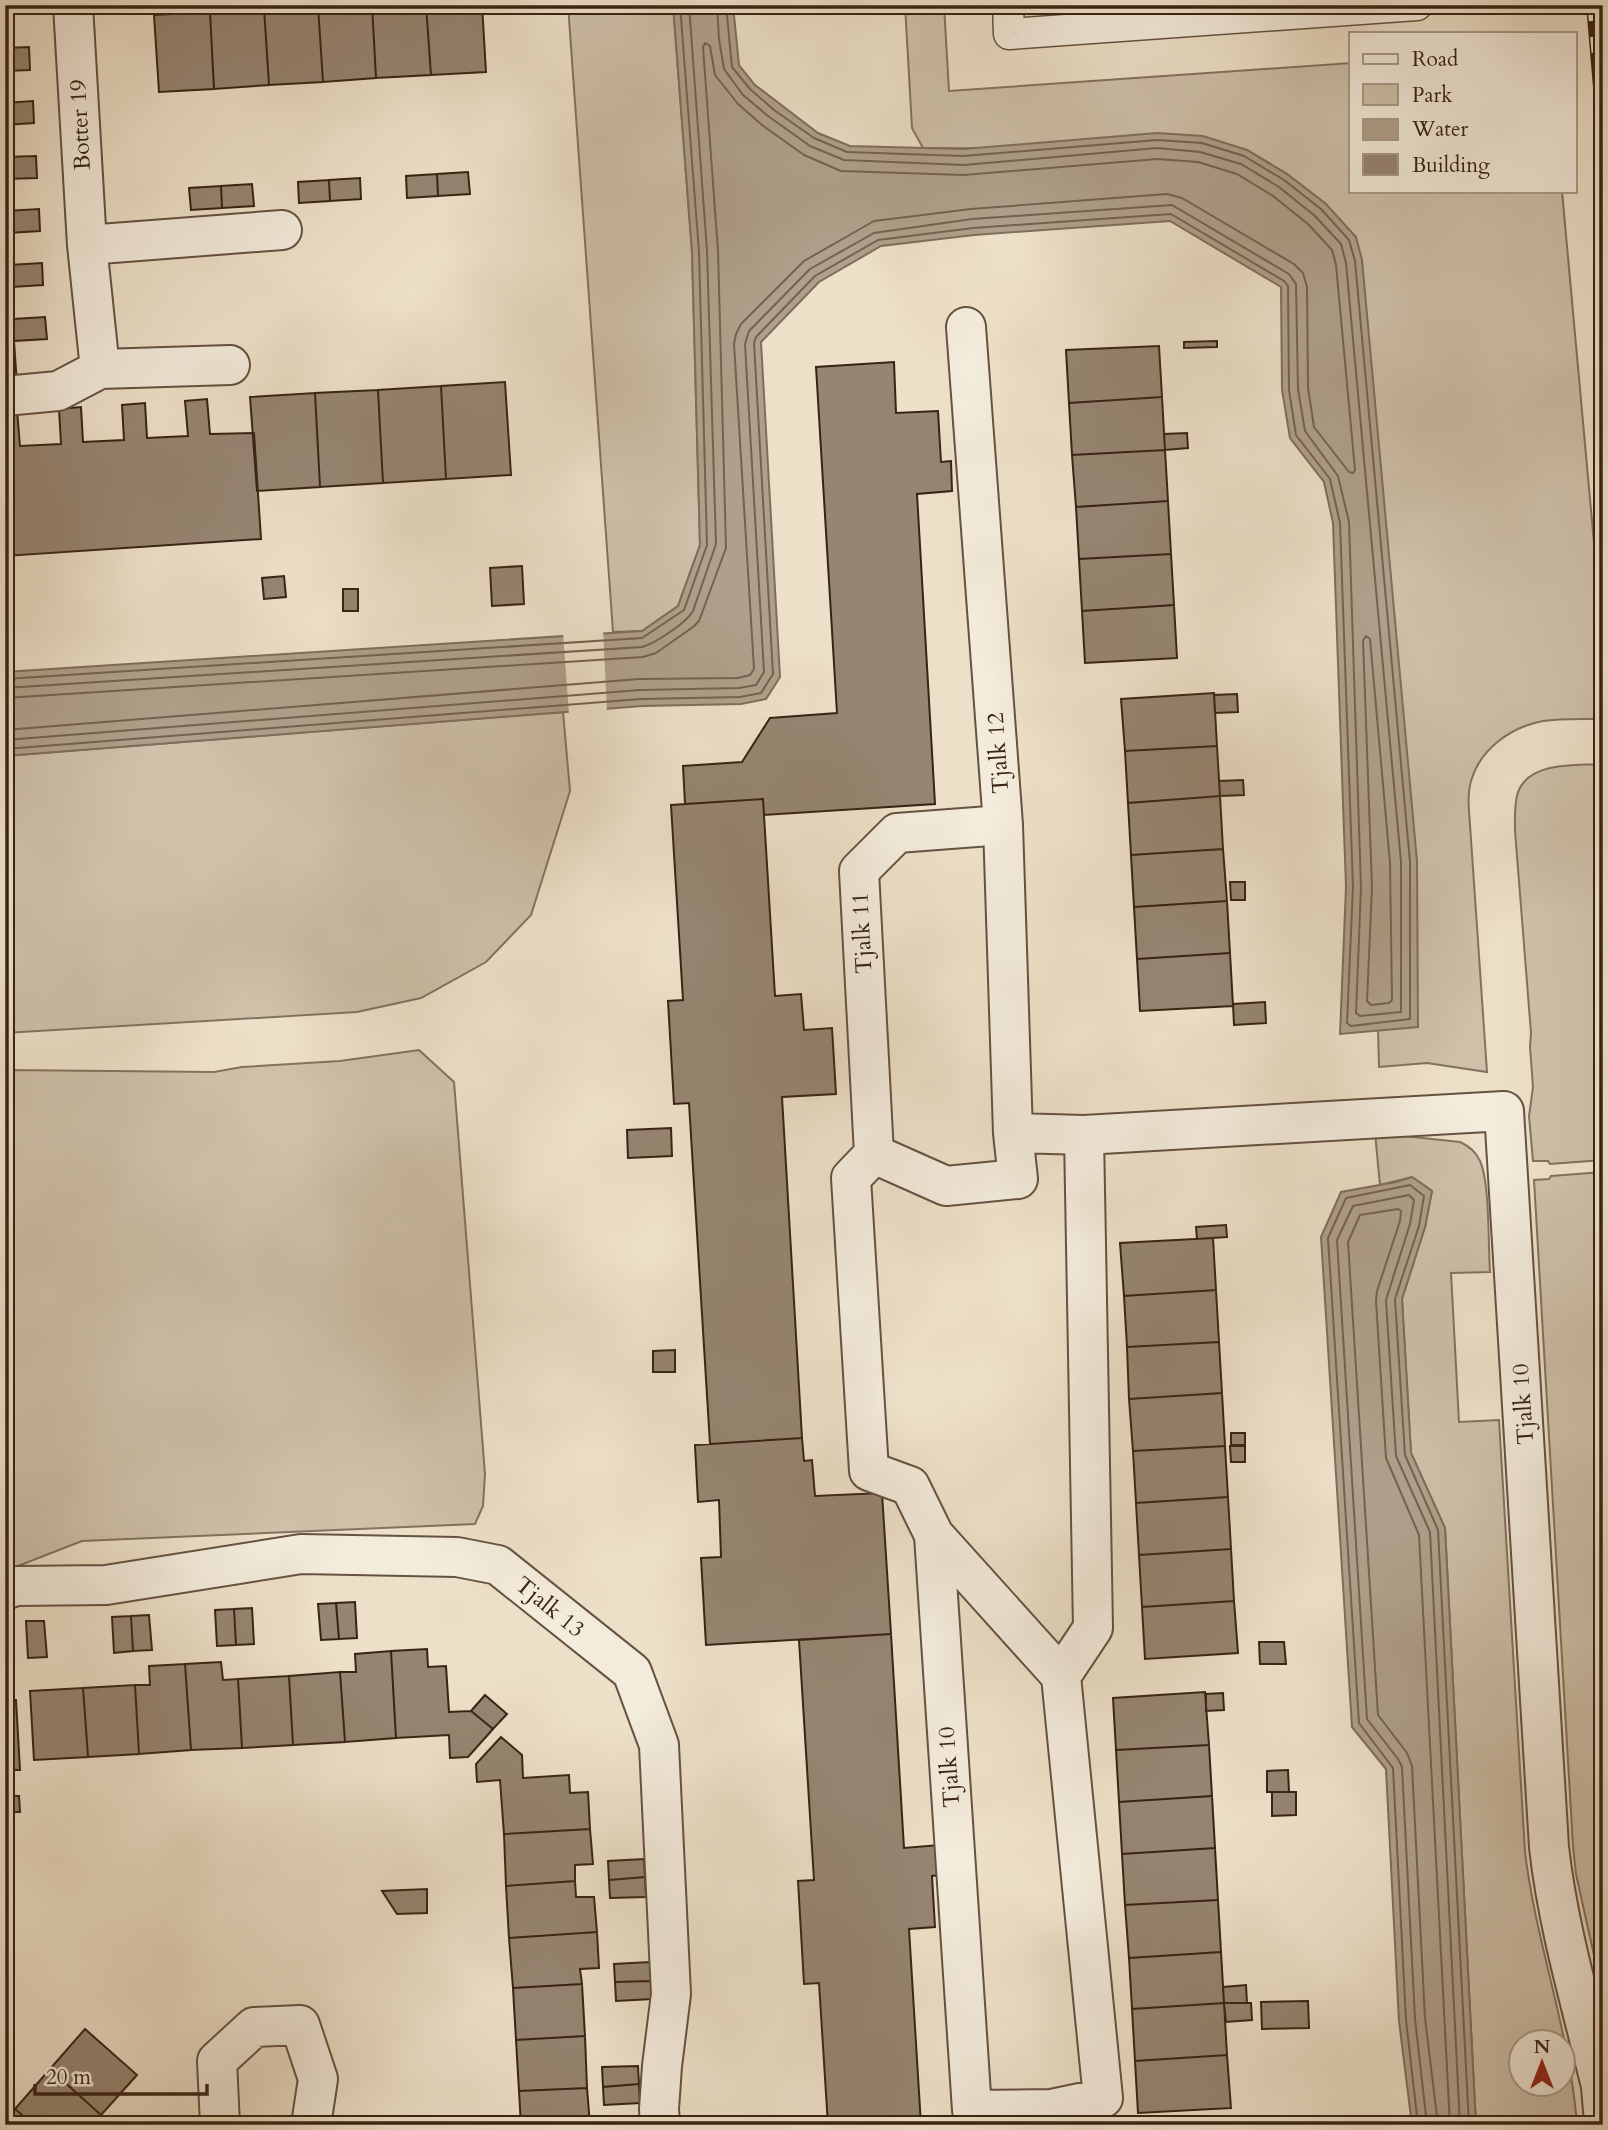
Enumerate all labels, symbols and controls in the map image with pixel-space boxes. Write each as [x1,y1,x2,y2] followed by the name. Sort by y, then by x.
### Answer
[1349,32,1576,192] legend
[1412,45,1458,74] text: Road
[62,79,98,171] street label: Botter 19
[1412,81,1453,110] text: Park
[1411,115,1468,144] text: Water
[1412,151,1490,180] text: Building
[980,711,1016,795] street label: Tjalk 12
[844,892,880,974] street label: Tjalk 11
[1505,1362,1541,1446] street label: Tjalk 10
[509,1569,591,1645] street label: Tjalk 13
[931,1725,967,1809] street label: Tjalk 10
[1506,2028,1576,2098] north arrow
[1534,2034,1551,2060] text: N
[35,2053,206,2097] scale bar
[46,2063,91,2092] text: 20 m

